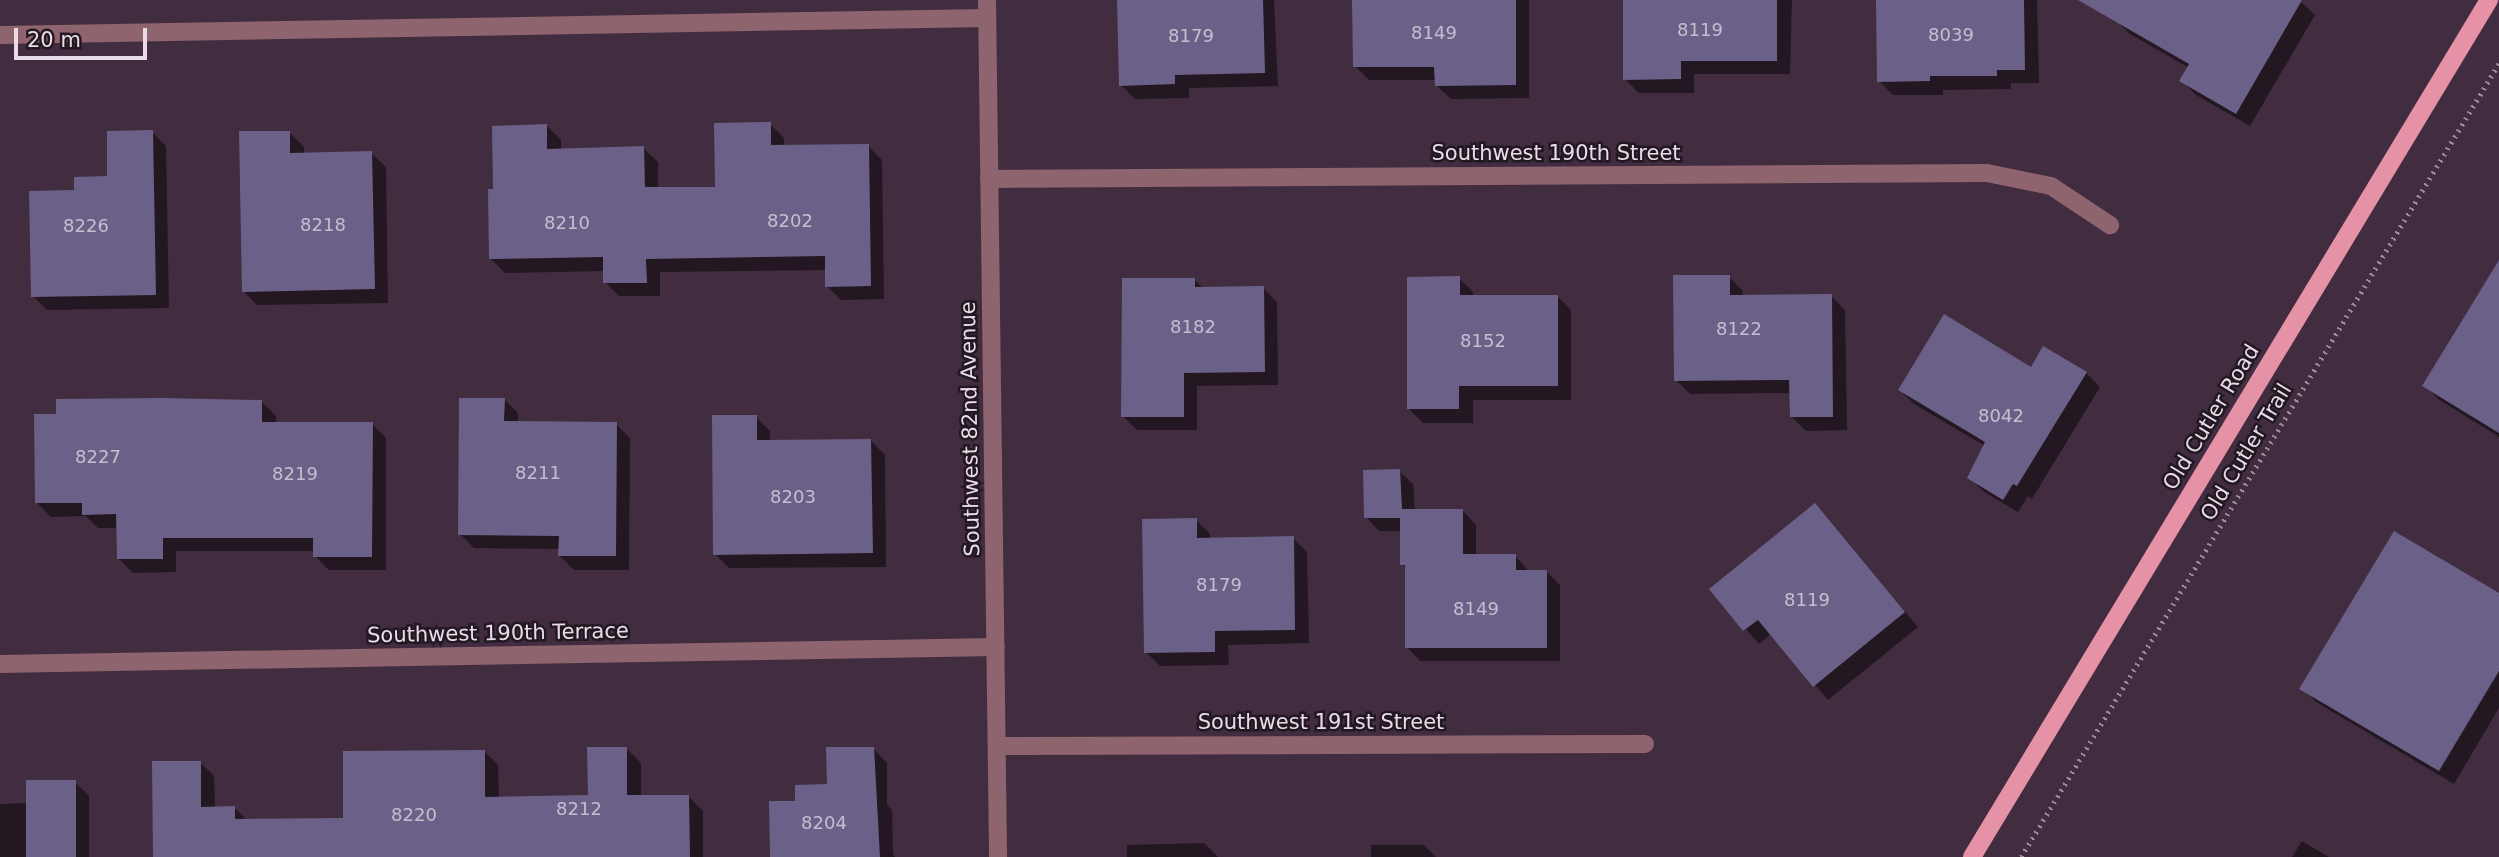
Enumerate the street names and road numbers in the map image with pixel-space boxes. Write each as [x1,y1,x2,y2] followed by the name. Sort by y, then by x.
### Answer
[1431,140,1681,166] street label: Southwest 190th Street
[955,301,985,557] street label: Southwest 82nd Avenue
[2158,340,2264,494] street label: Old Cutler Road
[2195,379,2297,525] street label: Old Cutler Trail
[367,618,629,648] street label: Southwest 190th Terrace
[1198,709,1444,735] street label: Southwest 191st Street

